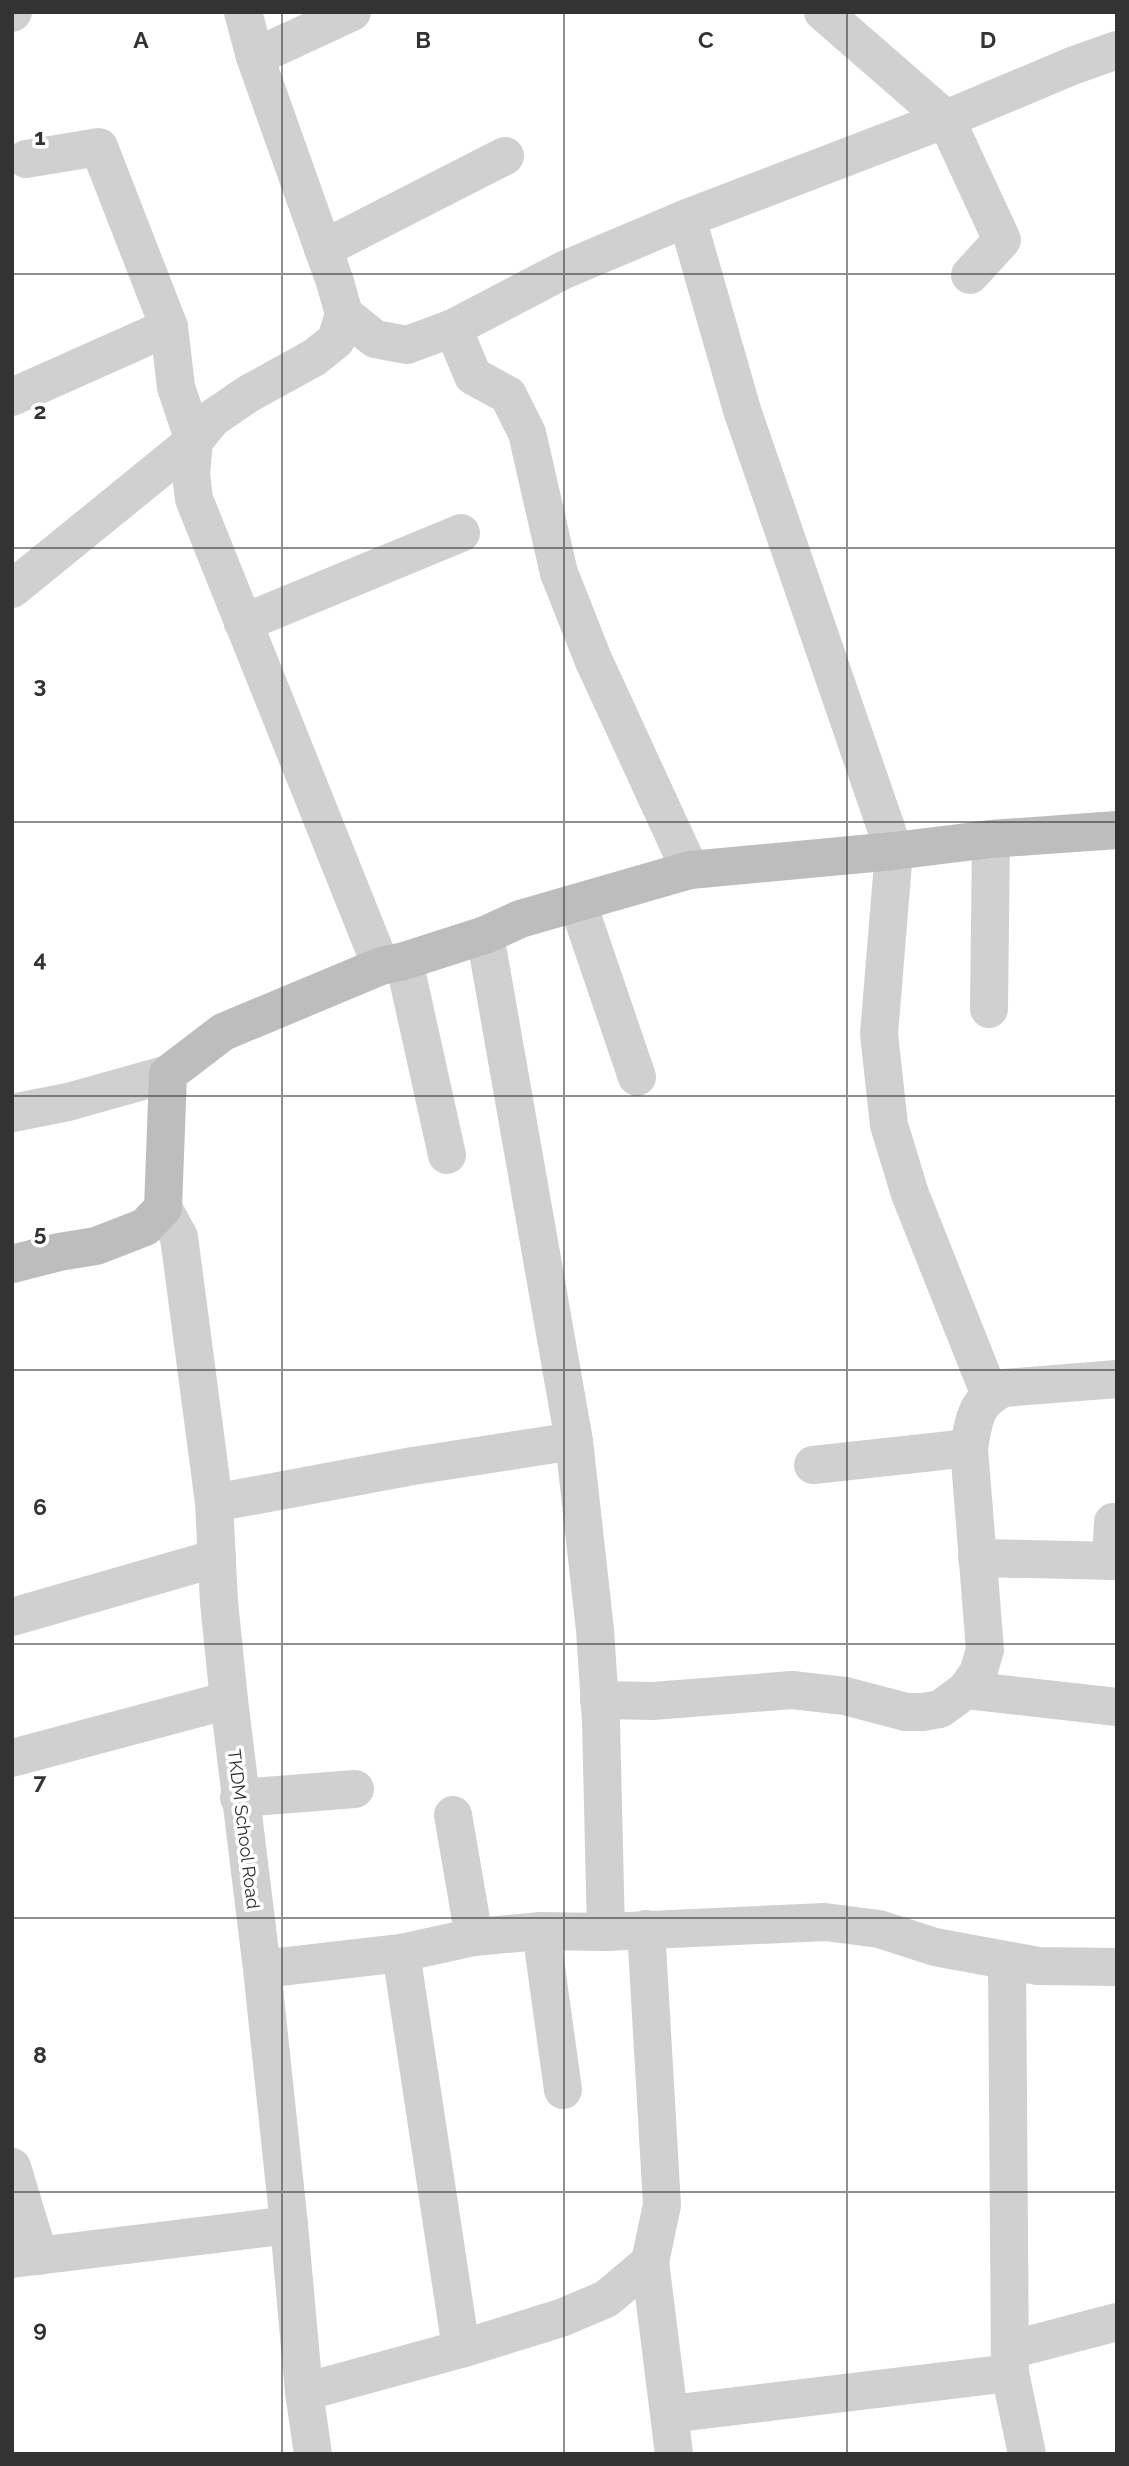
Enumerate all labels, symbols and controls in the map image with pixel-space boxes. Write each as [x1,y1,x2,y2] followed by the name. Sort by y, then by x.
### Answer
[133,26,149,53] text: A
[415,26,431,53] text: B
[698,26,714,53] text: C
[980,26,996,53] text: D
[34,123,46,150] text: 1
[34,397,46,424] text: 2
[34,671,46,698] text: 3
[33,945,47,972] text: 4
[34,1219,47,1246] text: 5
[33,1493,47,1520] text: 6
[224,1748,264,1910] street label: TKDM School Road
[34,1767,47,1794] text: 7
[33,2041,47,2068] text: 8
[33,2315,47,2342] text: 9

